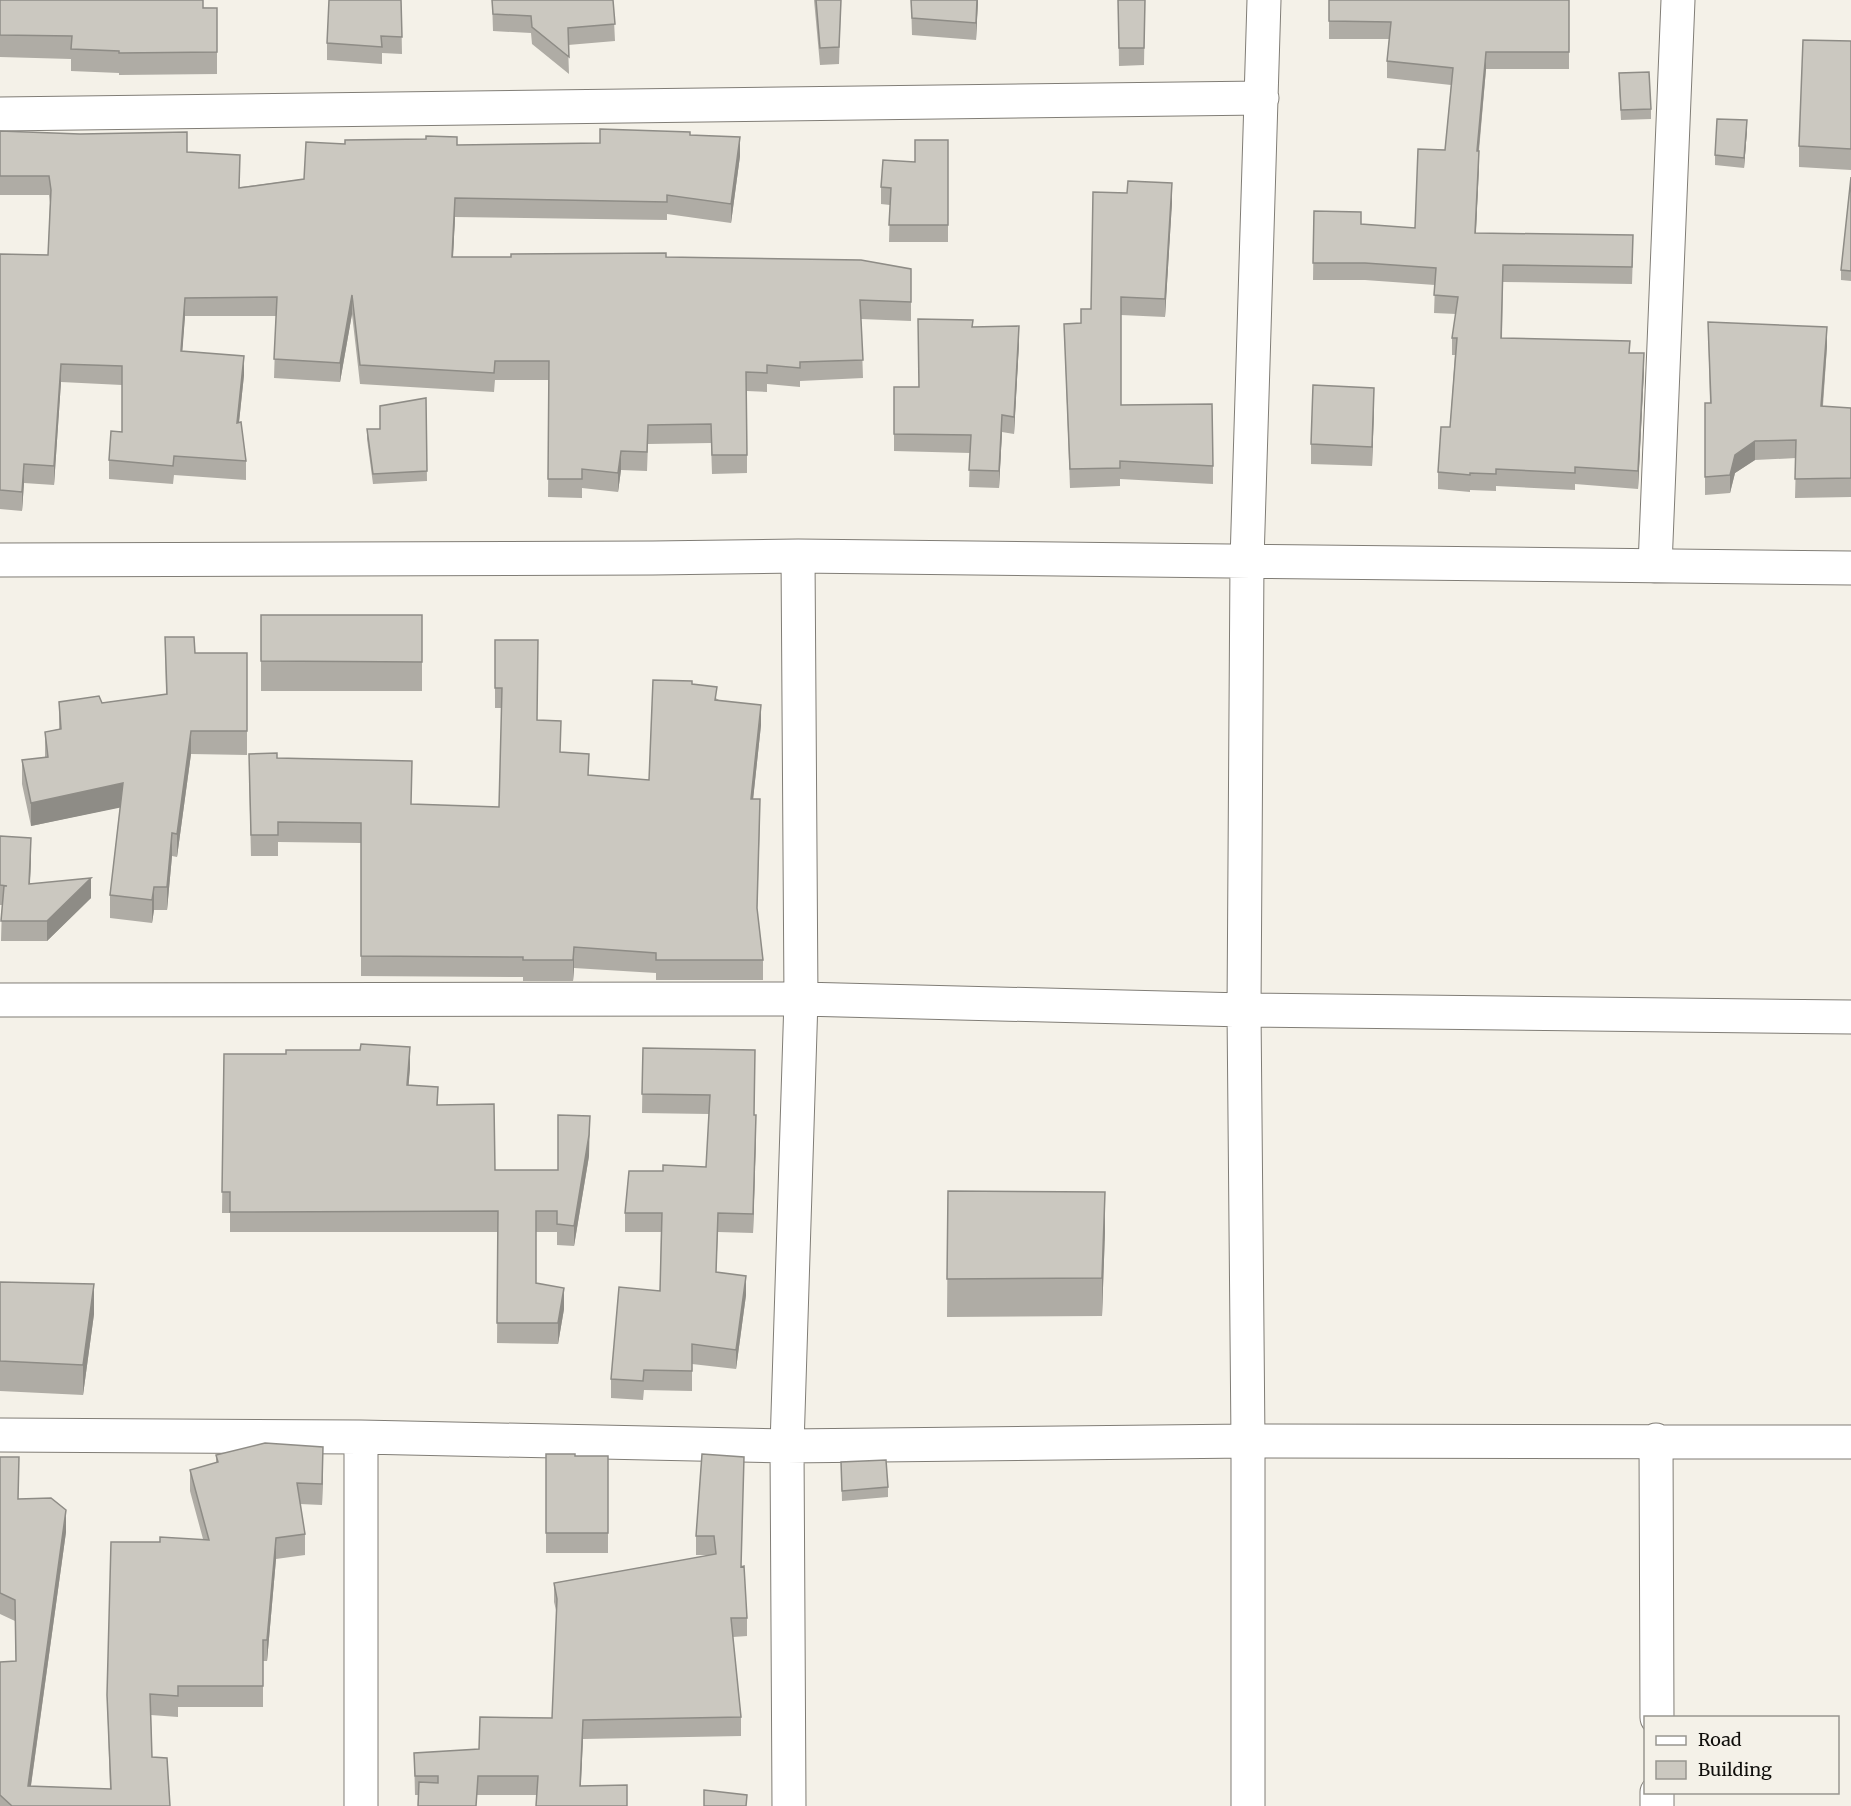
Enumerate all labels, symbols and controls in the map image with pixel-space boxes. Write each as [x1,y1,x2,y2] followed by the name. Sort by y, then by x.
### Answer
[1644,1716,1839,1794] legend
[1698,1728,1742,1751] text: Road
[1698,1758,1772,1781] text: Building

